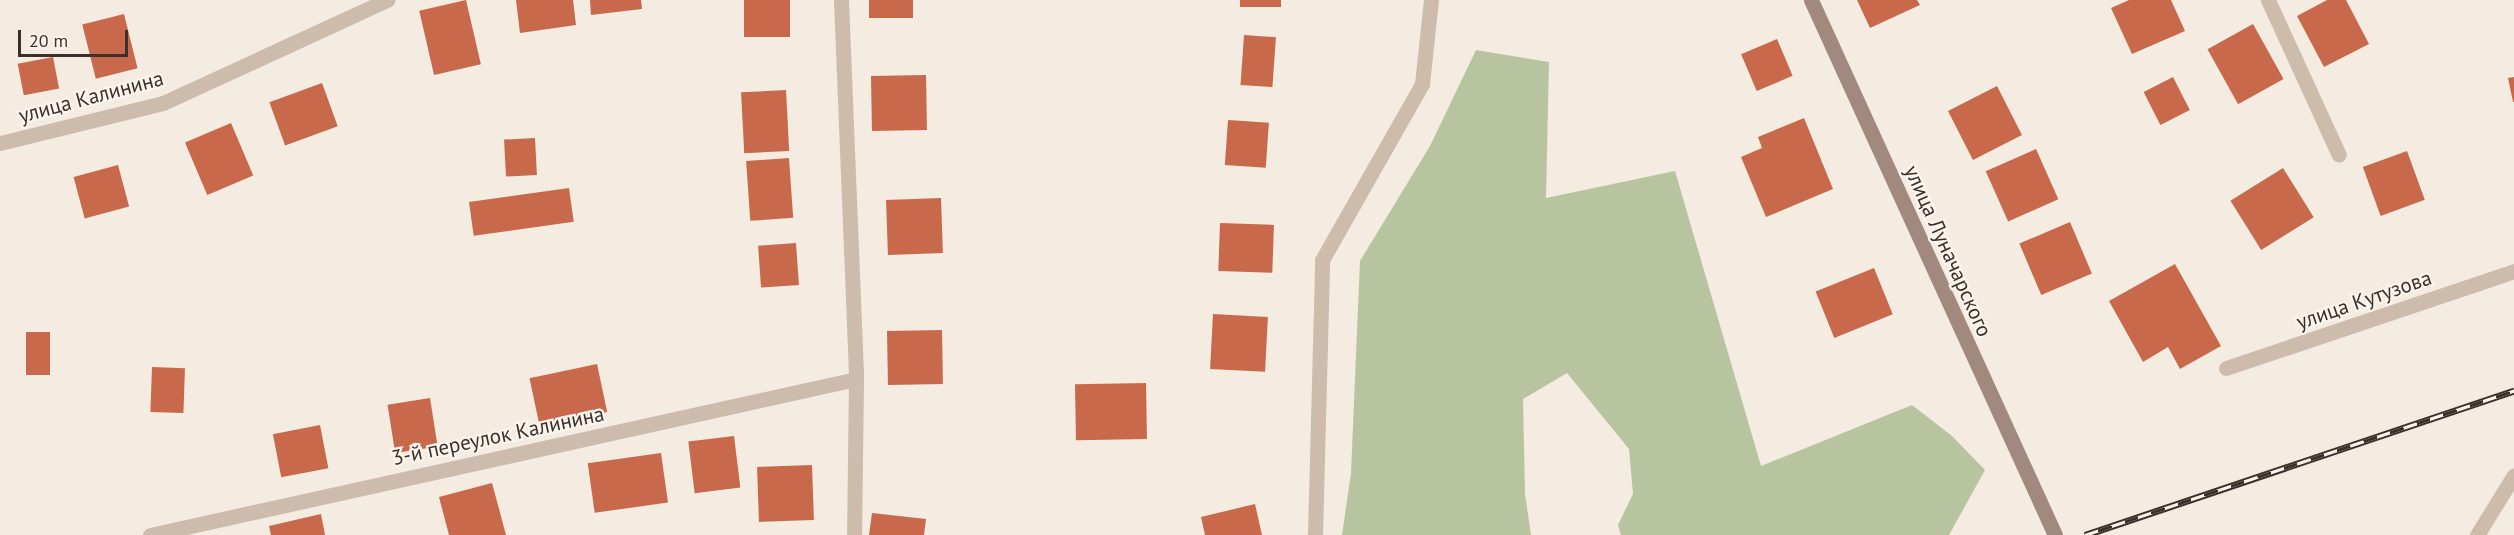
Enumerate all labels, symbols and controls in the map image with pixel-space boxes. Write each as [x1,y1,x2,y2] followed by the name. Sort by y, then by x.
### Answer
[21,18,130,56] scale bar
[29,29,68,52] text: 20 m
[16,66,166,128] street label: улица Калинина
[1899,161,1997,341] street label: улица Луначарского
[2293,265,2435,335] street label: улица Кутузова
[390,401,606,471] street label: 3-й переулок Калинина

